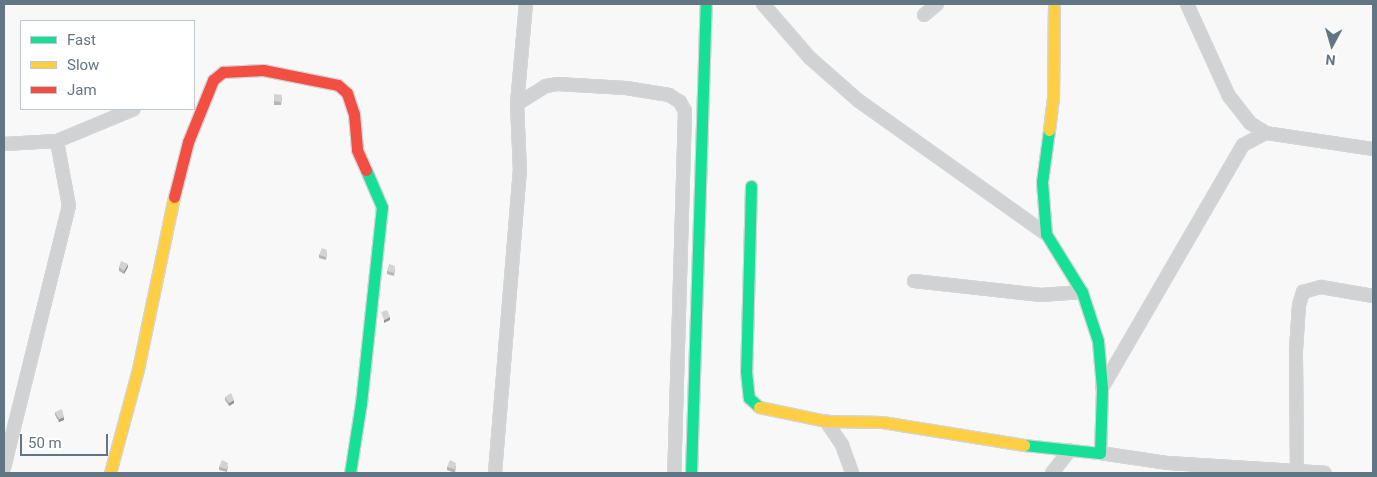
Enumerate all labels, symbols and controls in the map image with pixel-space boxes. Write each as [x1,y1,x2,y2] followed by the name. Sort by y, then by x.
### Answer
[20,20,195,110] legend
[1307,20,1357,70] north arrow
[67,31,96,49] text: Fast
[1325,51,1336,68] text: N
[67,56,99,74] text: Slow
[67,81,97,99] text: Jam
[22,424,110,456] scale bar
[28,434,62,452] text: 50 m

